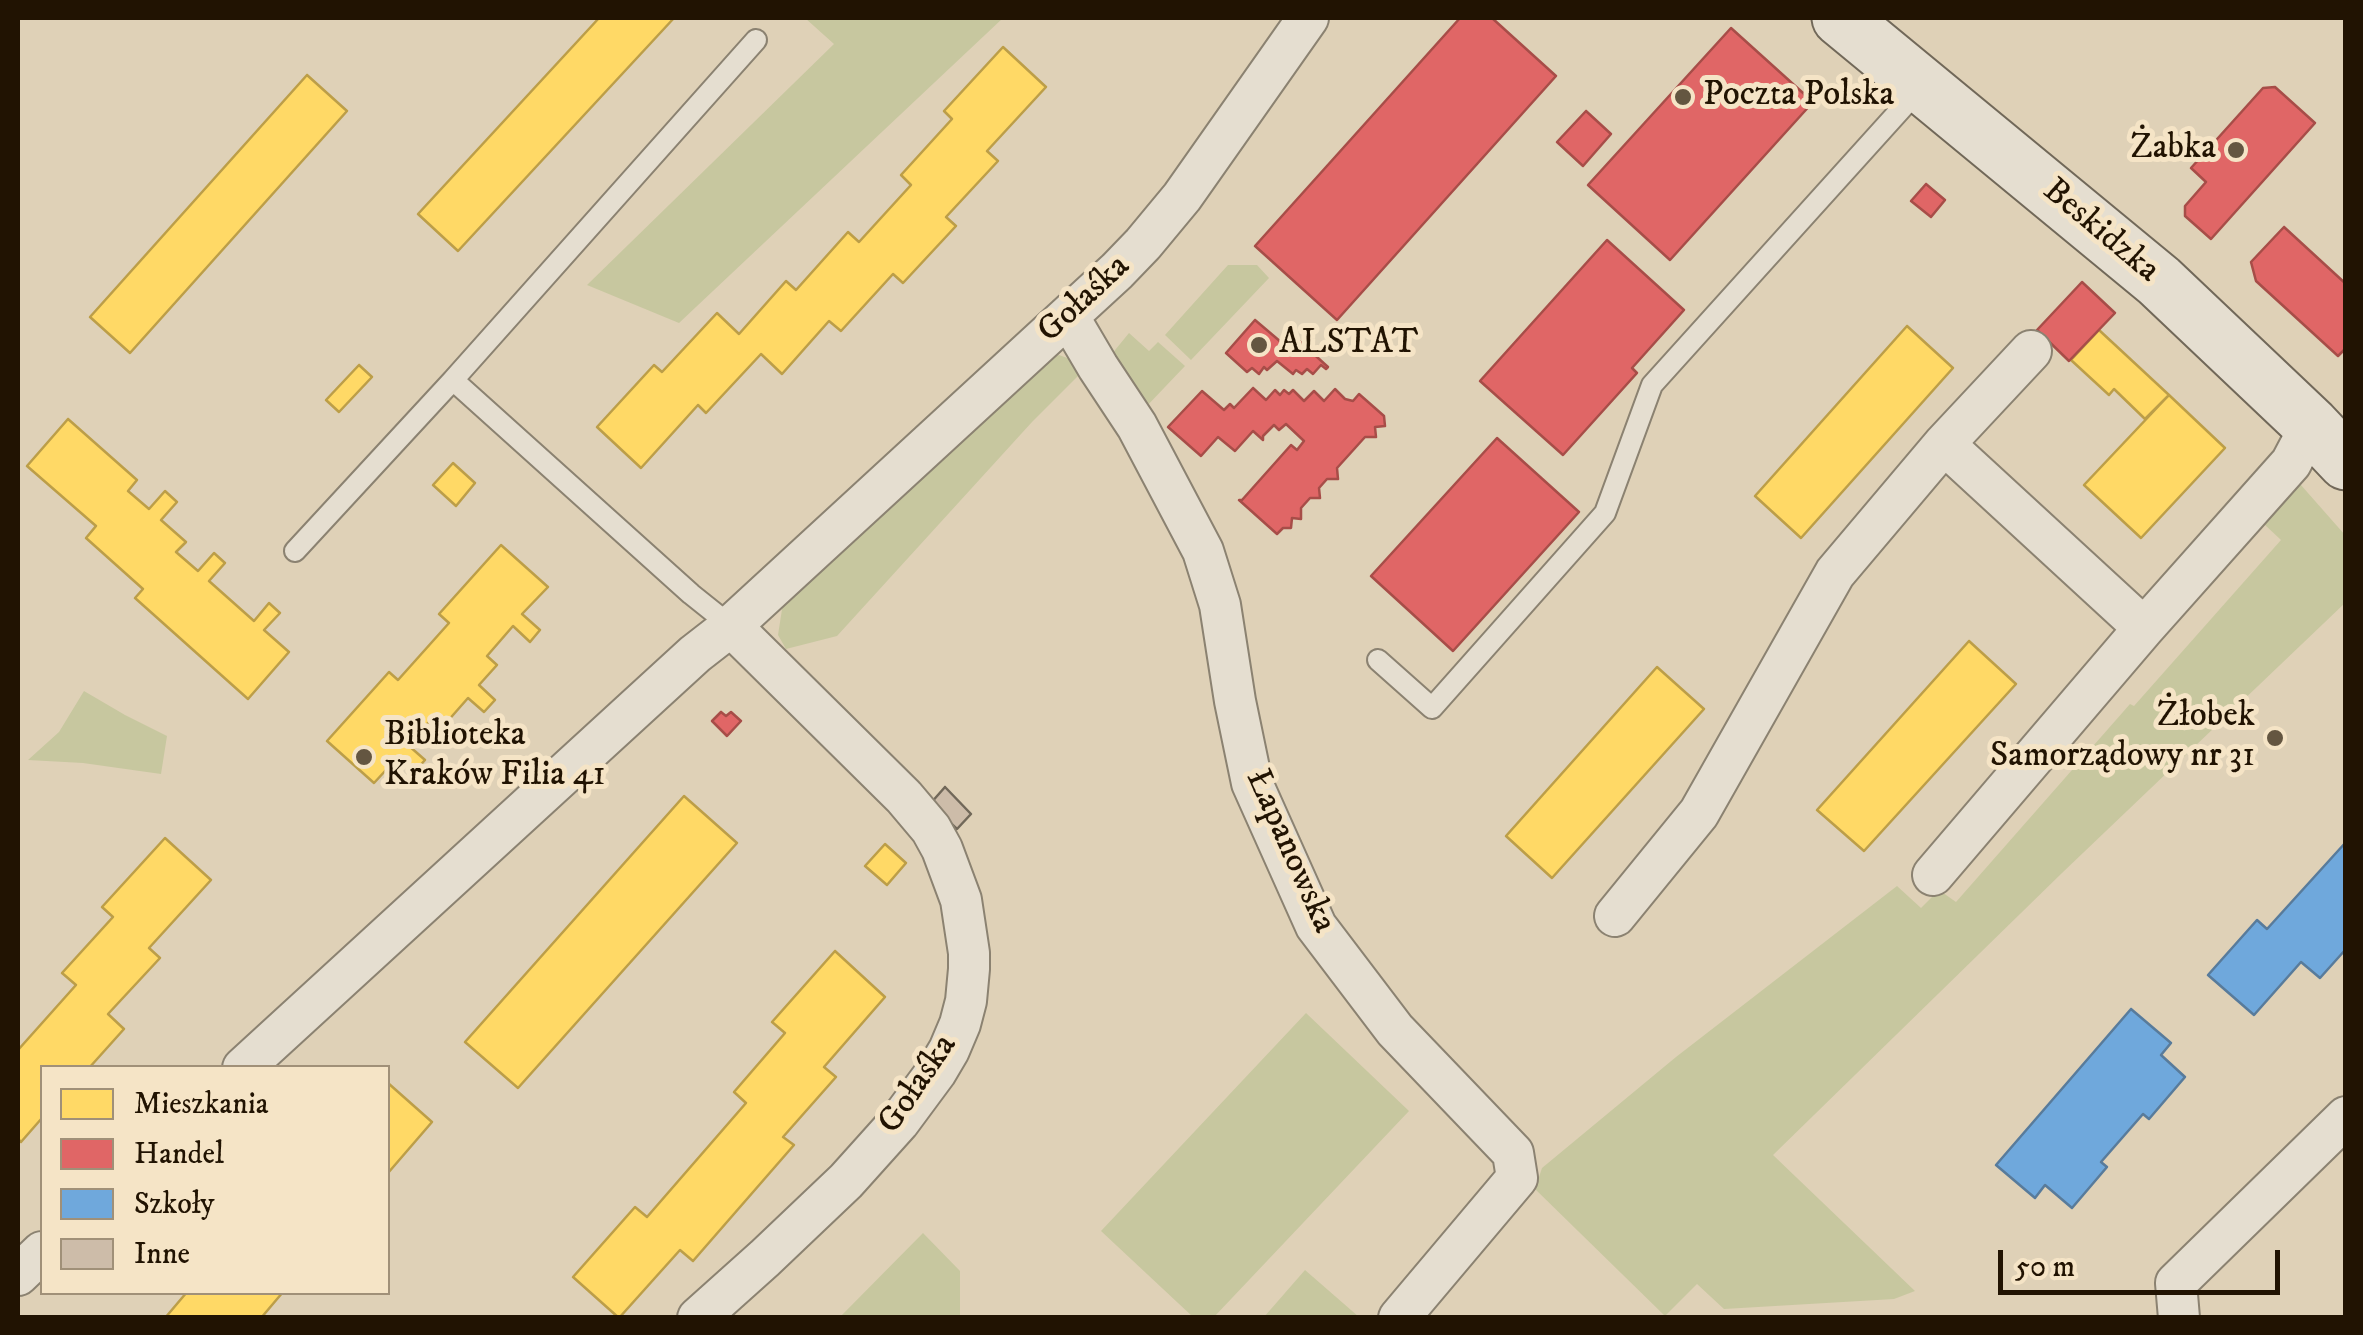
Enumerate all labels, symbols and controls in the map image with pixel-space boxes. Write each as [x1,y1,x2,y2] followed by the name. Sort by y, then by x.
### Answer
[1703,76,1894,118] place label: Poczta Polska
[1672,86,1694,108] marker: Poczta Polska
[2130,129,2216,171] place label: Żabka
[2225,139,2247,161] marker: Żabka
[2033,171,2167,293] street label: Beskidzka
[1030,247,1140,353] street label: Gołaśka
[1279,324,1418,366] place label: ALSTAT
[1248,334,1270,356] marker: ALSTAT
[1990,697,2255,779] place label: Żłobek Samorządowy nr 31
[384,716,606,798] place label: Biblioteka Kraków Filia 41
[2264,727,2286,749] marker: Żłobek Samorządowy nr 31
[353,746,375,768] marker: Biblioteka Kraków Filia 41
[1234,764,1344,940] street label: Łapanowska
[871,1027,967,1143] street label: Gołaśka
[40,1065,390,1295] legend
[134,1086,268,1123] text: Mieszkania
[134,1136,224,1173] text: Handel
[134,1186,215,1223] text: Szkoły
[2003,1230,2286,1292] scale bar
[134,1236,190,1273] text: Inne
[2015,1249,2075,1286] text: 50 m

